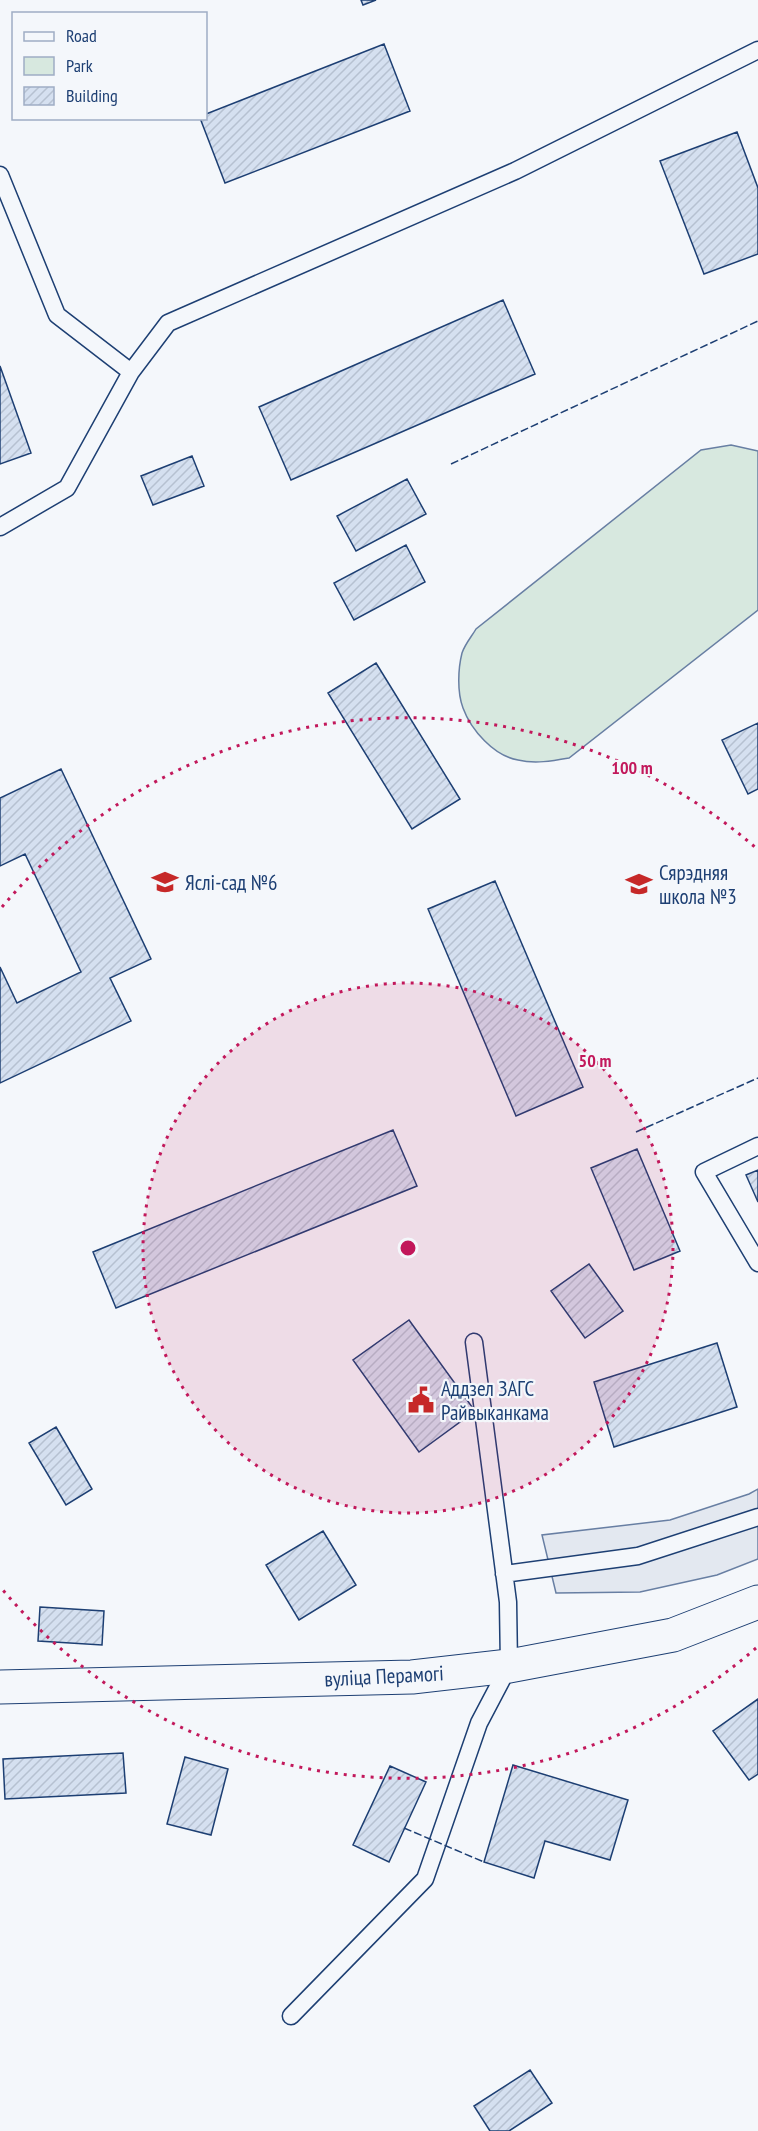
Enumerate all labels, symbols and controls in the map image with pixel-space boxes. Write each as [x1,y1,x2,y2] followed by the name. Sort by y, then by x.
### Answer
[12,12,207,120] legend
[66,24,97,47] text: Road
[66,54,93,77] text: Park
[66,84,118,107] text: Building
[611,756,653,779] text: 100 m
[659,859,737,910] place label: Сярэдняя школа №3
[150,867,180,897] school or university icon: Яслі-сад №6
[185,869,278,896] place label: Яслі-сад №6
[624,869,654,899] school or university icon: Сярэдняя школа №3
[579,1049,611,1072] text: 50 m
[398,1238,418,1258] centre of rings
[441,1375,549,1426] place label: Аддзел ЗАГС Райвыканкама
[406,1385,436,1415] public building icon: Аддзел ЗАГС Райвыканкама
[324,1659,444,1693] street label: вуліца Перамогі

